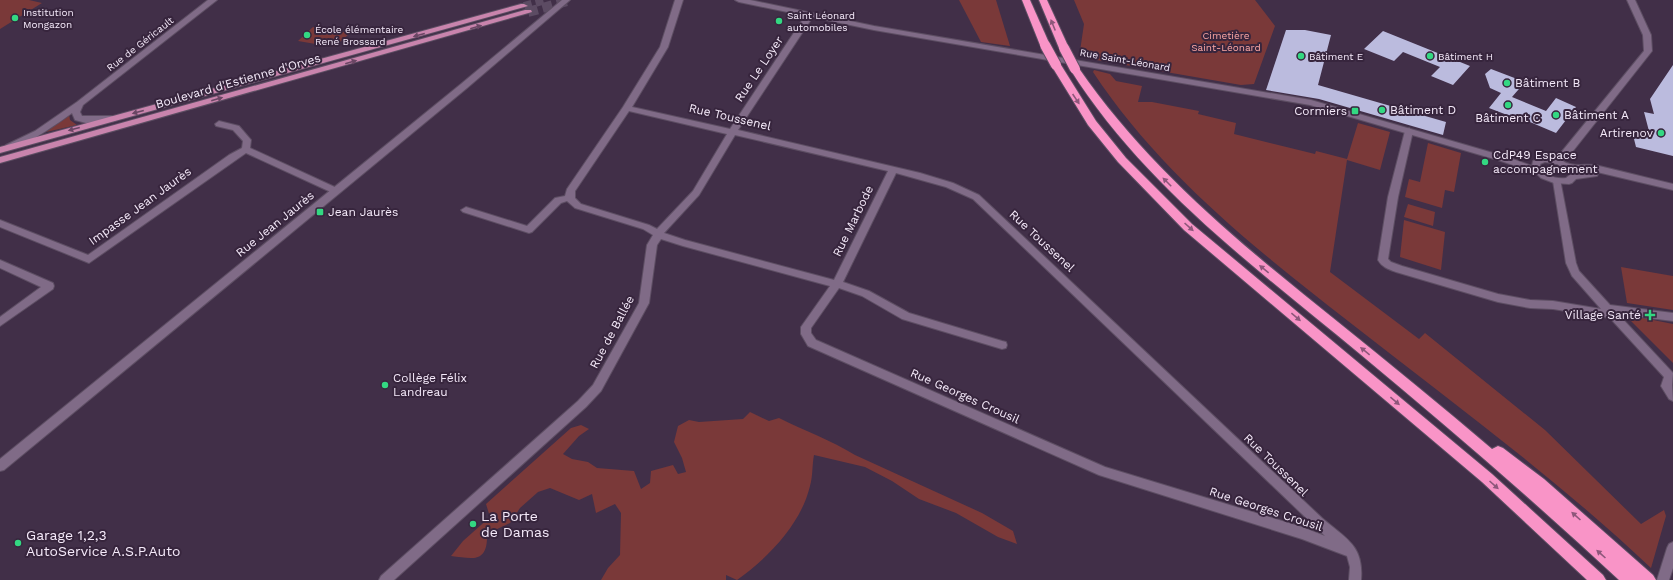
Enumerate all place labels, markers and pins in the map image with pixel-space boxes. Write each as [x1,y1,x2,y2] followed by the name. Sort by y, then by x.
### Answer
[23,7,74,30] place label: Institution Mongazon
[787,10,855,33] place label: Saint Léonard automobiles
[10,13,20,23] marker: Institution Mongazon
[774,16,784,26] marker: Saint Léonard automobiles
[315,24,403,47] place label: École élémentaire René Brossard
[302,30,312,40] marker: École élémentaire René Brossard
[1296,51,1306,61] marker: Bâtiment E
[1309,51,1363,62] place label: Bâtiment E
[1425,51,1435,61] marker: Bâtiment H
[1438,51,1493,62] place label: Bâtiment H
[1515,76,1580,90] place label: Bâtiment B
[1502,78,1512,88] marker: Bâtiment B
[1503,100,1513,110] marker: Bâtiment C
[1390,103,1456,117] place label: Bâtiment D
[1294,104,1347,118] place label: Cormiers
[1377,105,1387,115] marker: Bâtiment D
[1350,106,1360,116] marker: Cormiers
[1564,108,1629,122] place label: Bâtiment A
[1551,110,1561,120] marker: Bâtiment A
[1475,111,1541,125] place label: Bâtiment C
[1600,126,1654,140] place label: Artirenov
[1656,128,1666,138] marker: Artirenov
[1493,148,1598,176] place label: CdP49 Espace accompagnement
[1480,157,1490,167] marker: CdP49 Espace accompagnement
[328,205,398,219] place label: Jean Jaurès
[315,207,325,217] marker: Jean Jaurès
[1565,308,1641,322] place label: Village Santé
[1644,309,1656,321] marker: Village Santé
[393,371,467,399] place label: Collège Félix Landreau
[380,380,390,390] marker: Collège Félix Landreau
[481,508,549,540] place label: La Porte de Damas
[468,519,478,529] marker: La Porte de Damas
[26,527,180,559] place label: Garage 1,2,3 AutoService A.S.P.Auto
[13,538,23,548] marker: Garage 1,2,3 AutoService A.S.P.Auto

